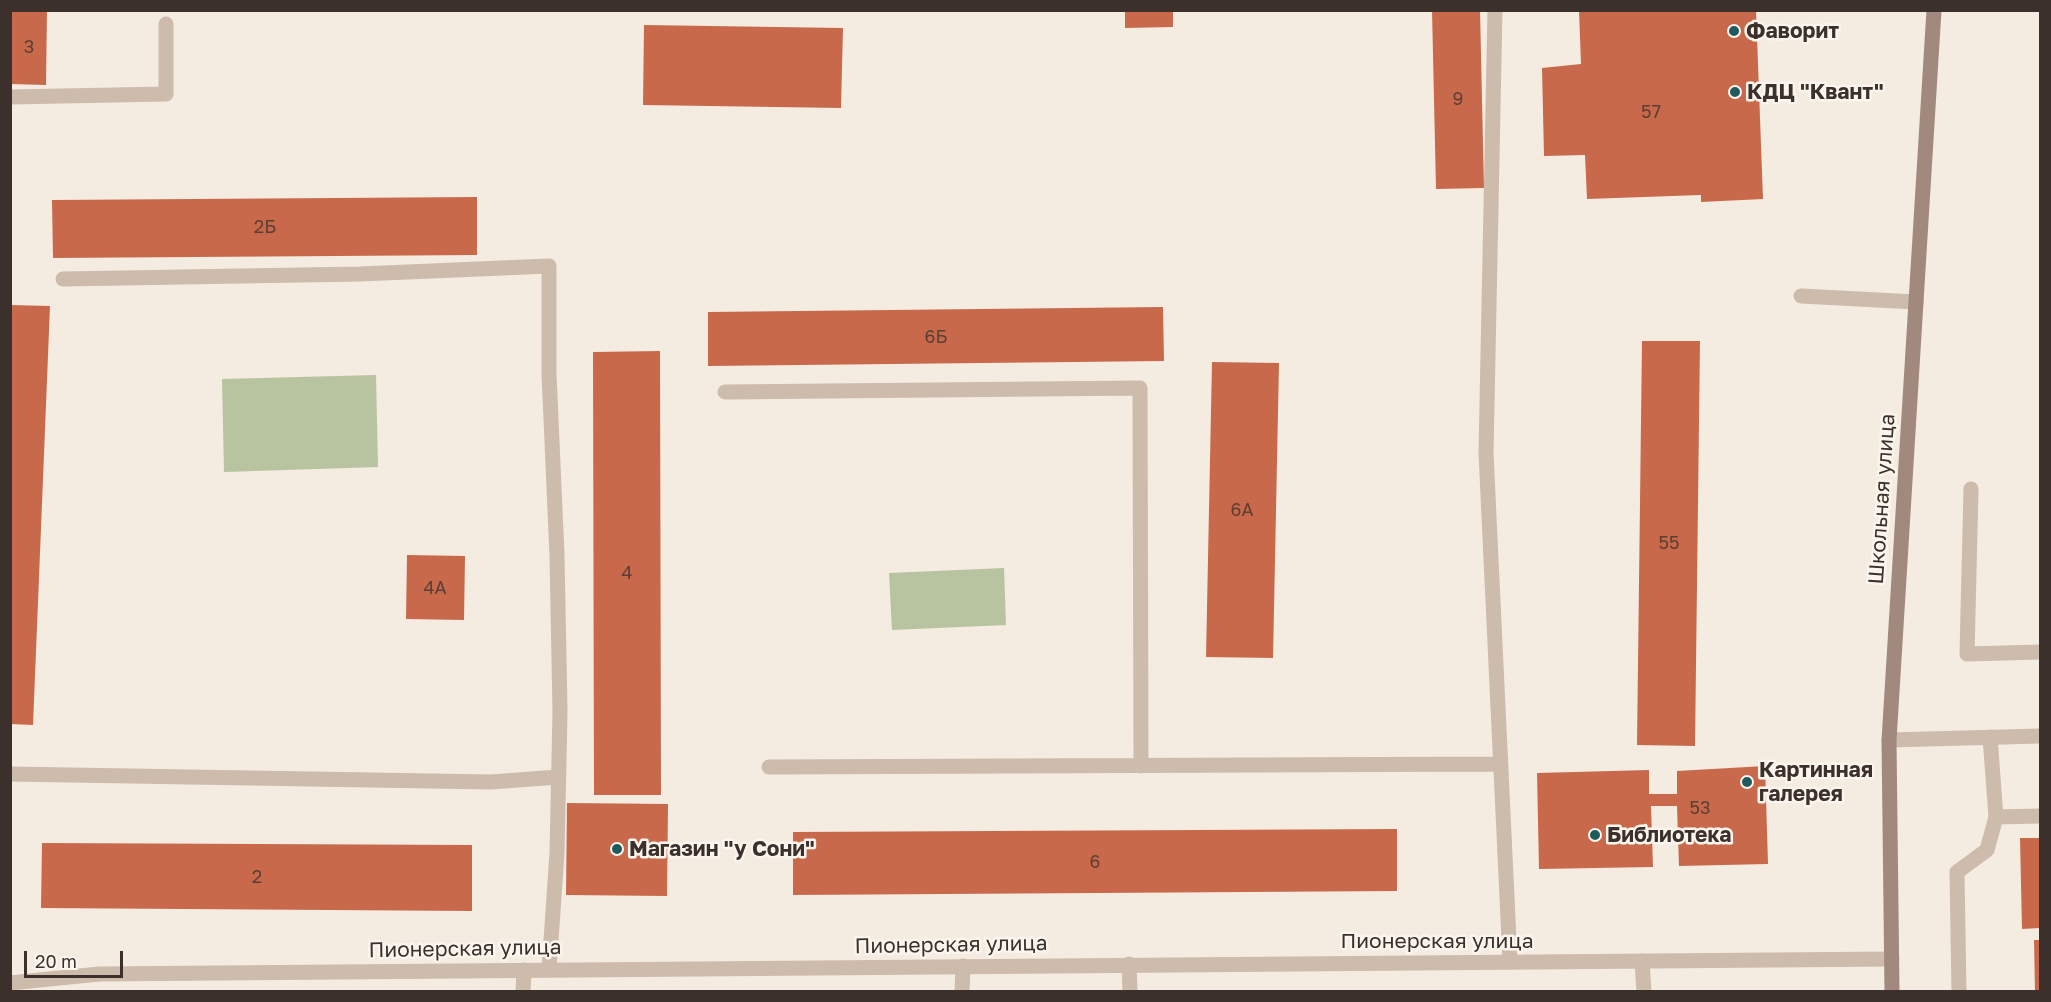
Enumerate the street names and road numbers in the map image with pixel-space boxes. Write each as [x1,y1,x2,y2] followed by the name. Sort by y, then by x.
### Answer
[1863,413,1901,585] street label: Школьная улица
[1341,928,1533,954] street label: Пионерская улица
[854,931,1048,959] street label: Пионерская улица
[368,935,562,963] street label: Пионерская улица

